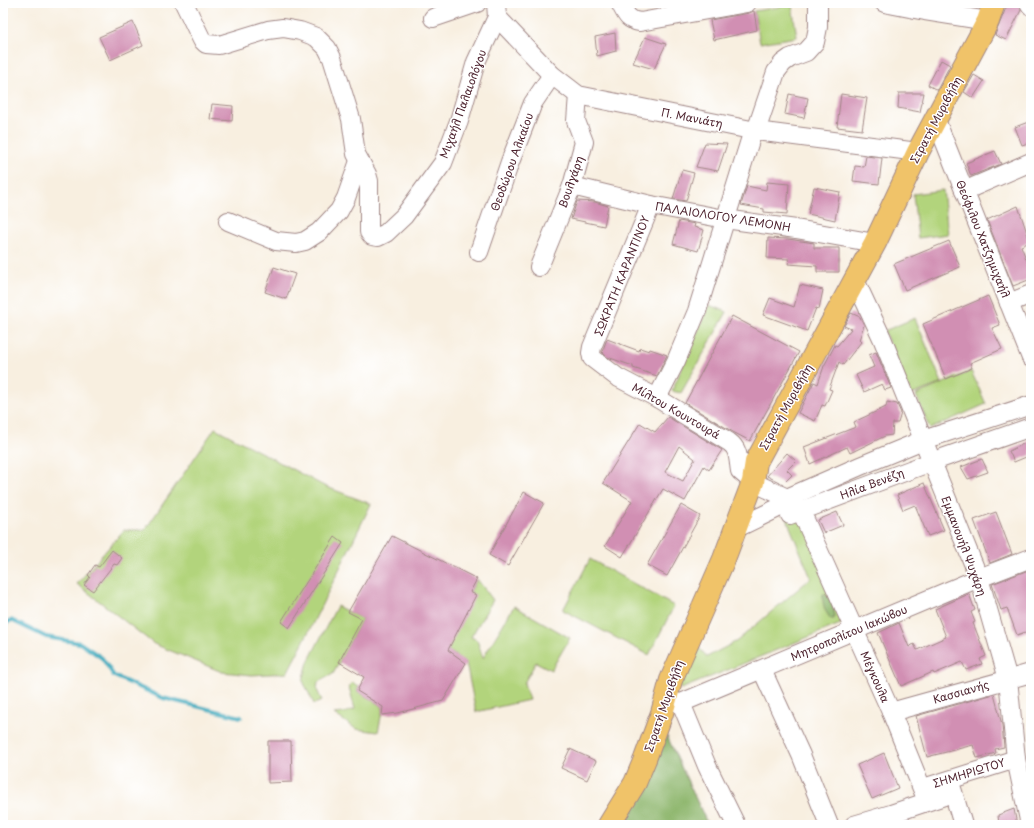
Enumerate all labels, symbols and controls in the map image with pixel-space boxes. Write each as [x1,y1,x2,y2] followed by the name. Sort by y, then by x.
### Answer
[435,47,490,161] street label: Μιχαήλ Παλαιολόγου
[905,73,966,166] street label: Στρατή Μυριβήλη
[660,103,724,132] street label: Π. Μανιάτη
[486,110,537,213] street label: Θεοδώρου Αλκαίου
[554,153,587,210] street label: Βουλγάρη
[952,177,1015,300] street label: Θεόφιλου Χατζημιχαήλ
[654,197,792,236] street label: ΠΑΛΑΙΟΛΟΓΟΥ ΛΕΜΟΝΗ
[590,213,654,339] street label: ΣΩΚΡΑΤΗ ΚΑΡΑΝΤΙΝΟΥ
[755,361,816,453] street label: Στρατή Μυριβήλη
[629,378,723,443] street label: Μίλτου Κουντουρά
[837,464,906,504] street label: Ηλία Βενέζη
[938,493,991,598] street label: Εμμανουήλ Ψυχάρη
[788,600,910,665] street label: Μητροπολίτου Ιακώβου
[857,648,894,705] street label: Μέγκουλα
[640,658,687,754] street label: Στρατή Μυριβήλη
[931,675,991,708] street label: Κασσιανής
[931,753,1007,792] street label: ΣΗΜΗΡΙΩΤΟΥ

